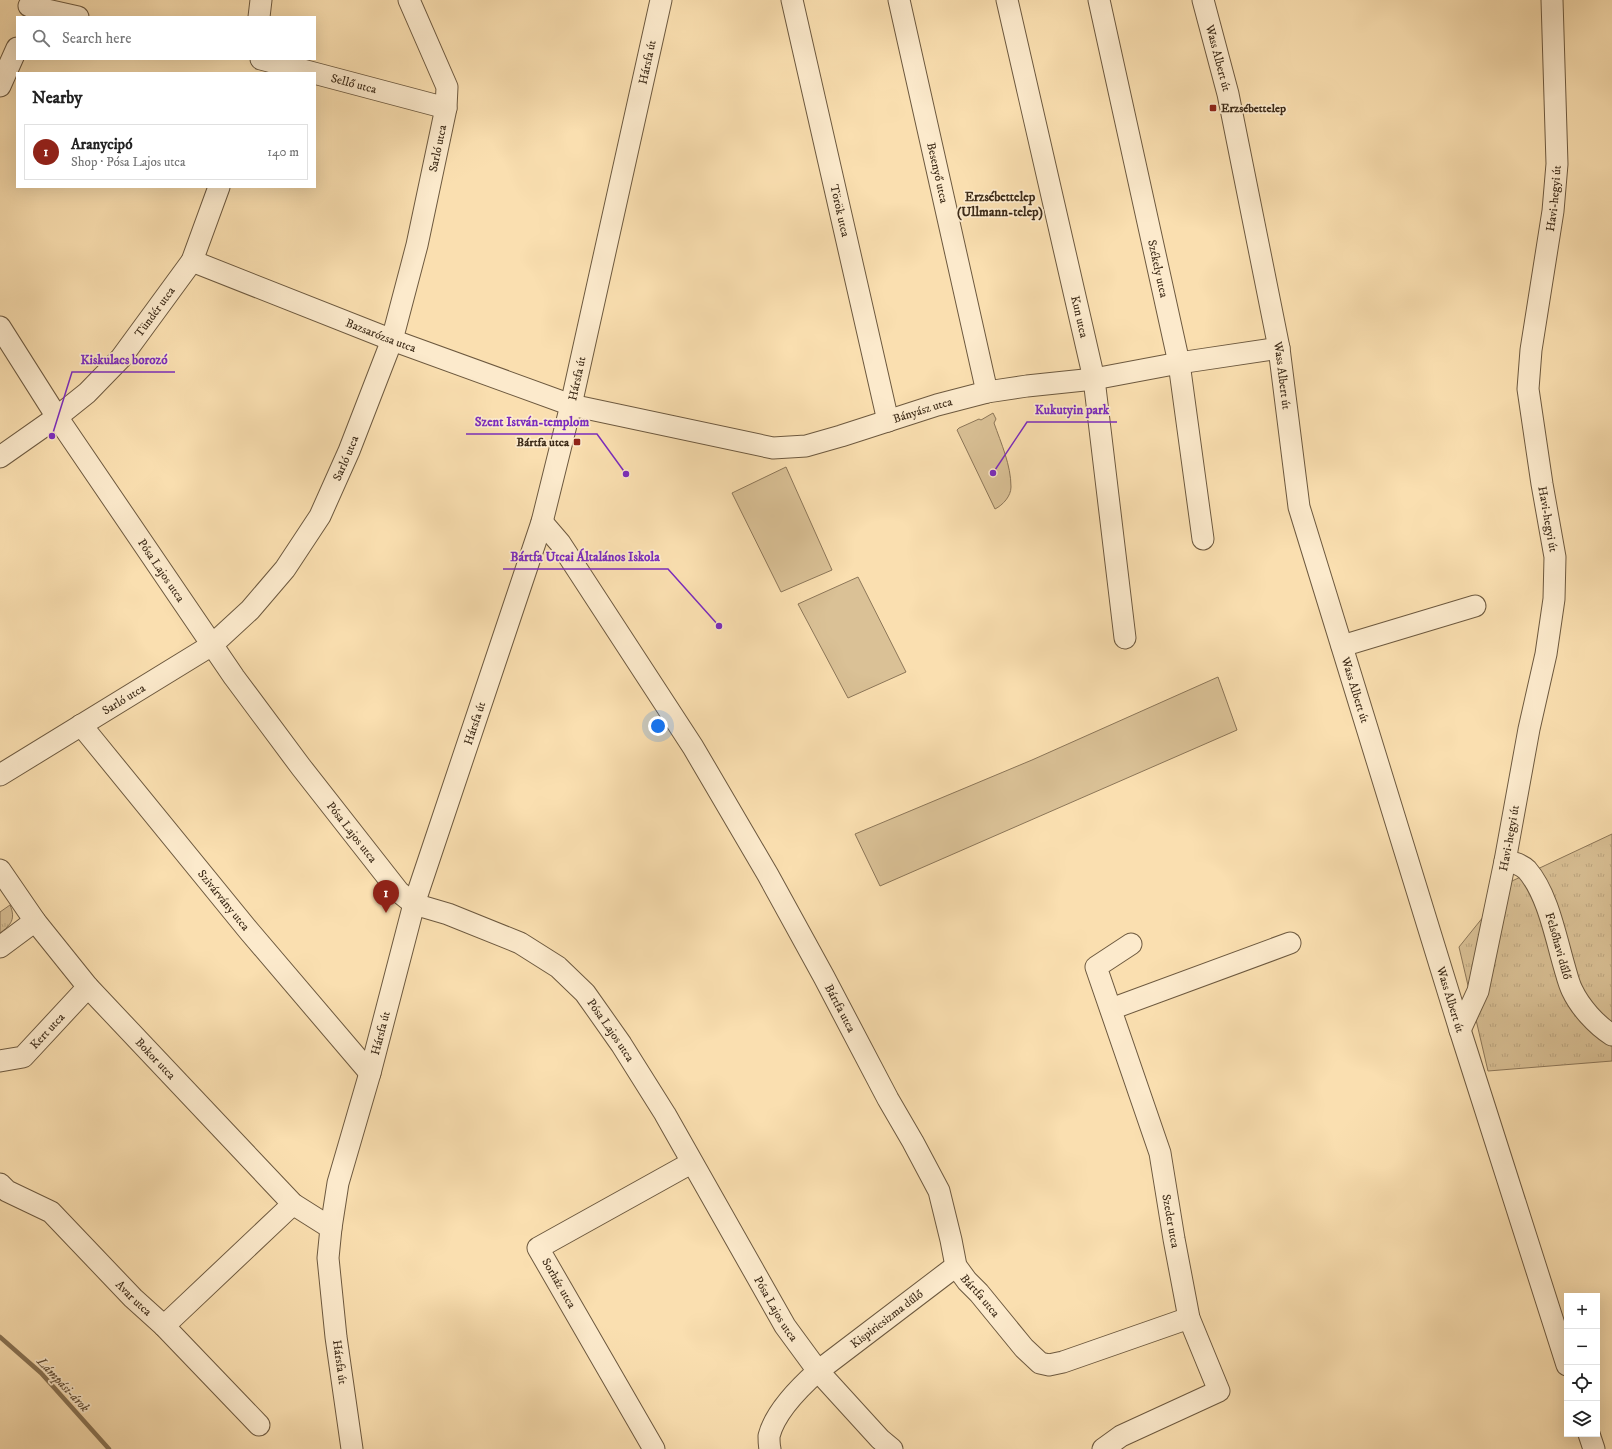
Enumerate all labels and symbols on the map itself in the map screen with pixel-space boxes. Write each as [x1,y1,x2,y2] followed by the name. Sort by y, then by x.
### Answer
[1202,22,1234,93] street label: Wass Albert út
[635,39,660,86] street label: Hársfa út
[329,71,379,98] street label: Sellő utca
[1221,101,1286,116] place label: Erzsébettelep
[1208,103,1218,113] marker: Erzsébettelep
[426,123,450,173] street label: Sarló utca
[923,141,952,205] street label: Besenyő utca
[1543,165,1565,233] street label: Havi-hegyi út
[826,183,853,239] street label: Török utca
[957,189,1044,221] district label: Erzsébettelep (Ullmann-telep)
[1144,238,1172,300] street label: Székely utca
[132,283,179,340] street label: Tündér utca
[1067,294,1092,340] street label: Kun utca
[343,315,419,356] street label: Bazsarózsa utca
[1270,339,1294,411] street label: Wass Albert út
[72,347,175,372] callout: Kiskulacs borozó
[80,352,168,368] text: Kiskulacs borozó
[565,355,590,402] street label: Hársfa út
[891,394,955,427] street label: Bányász utca
[1027,397,1117,422] callout: Kukutyin park
[1035,402,1110,419] text: Kukutyin park
[466,409,597,434] callout: Szent István-templom
[475,414,589,431] text: Szent István-templom
[330,433,363,483] street label: Sarló utca
[517,435,570,450] place label: Bártfa utca
[572,437,582,447] marker: Bártfa utca
[1534,485,1561,553] street label: Havi-hegyi út
[134,536,188,606] street label: Pósa Lajos utca
[503,544,668,569] callout: Bártfa Utcai Általános Iskola
[510,548,660,565] text: Bártfa Utcai Általános Iskola
[1337,654,1372,725] street label: Wass Albert út
[100,680,149,718] street label: Sarló utca
[461,700,489,747] street label: Hársfa út
[648,716,668,736] your location
[323,799,381,867] street label: Pósa Lajos utca
[1496,804,1523,872] street label: Havi-hegyi út
[194,867,253,935] street label: Szivárvány utca
[373,880,399,913] pin: 1
[1541,911,1575,981] street label: Felsőhavi dűlő
[1433,964,1467,1035] street label: Wass Albert út
[821,982,859,1036] street label: Bártfa utca
[583,996,638,1065] street label: Pósa Lajos utca
[27,1009,69,1052] street label: Kert utca
[368,1010,394,1057] street label: Hársfa út
[132,1035,179,1084] street label: Bokor utca
[1158,1193,1183,1250] street label: Szeder utca
[538,1255,579,1312] street label: Sorház utca
[957,1272,1003,1321] street label: Bártfa utca
[750,1274,801,1345] street label: Pósa Lajos utca
[112,1277,155,1320] street label: Avar utca
[848,1287,927,1352] street label: Kispiricsizma dűlő
[329,1339,350,1385] street label: Hársfa út
[33,1353,93,1416] water label: Lámpási-árok

